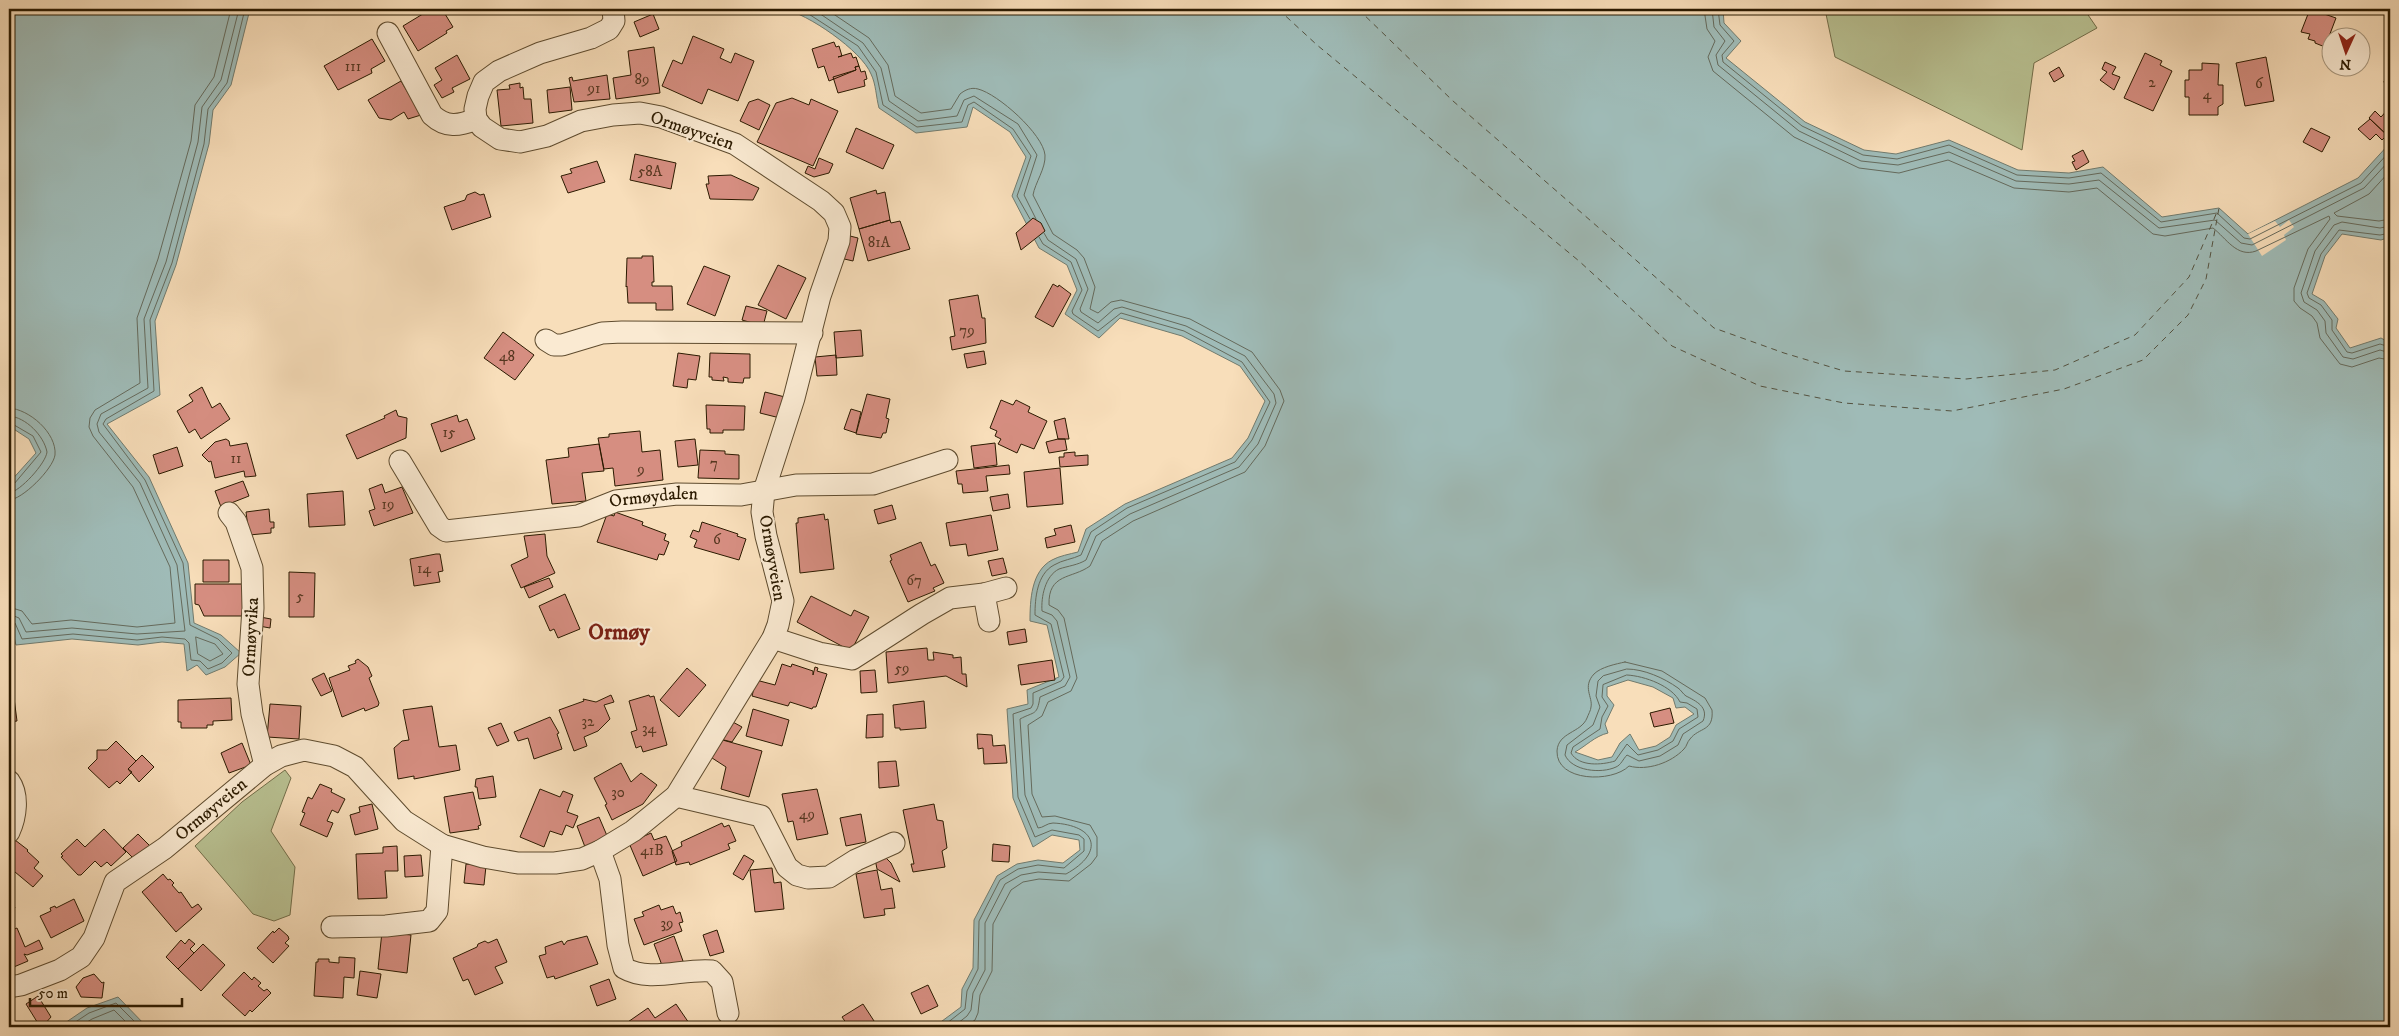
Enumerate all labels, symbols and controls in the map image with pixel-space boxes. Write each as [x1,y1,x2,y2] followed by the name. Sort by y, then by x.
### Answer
[2322,28,2372,78] north arrow
[2339,55,2352,73] text: N
[345,57,361,76] house number: 111
[635,70,650,89] house number: 89
[2148,73,2156,92] house number: 2
[2255,74,2264,93] house number: 6
[587,79,600,98] house number: 91
[2203,85,2212,104] house number: 4
[647,106,737,156] street label: Ormøyveien
[638,162,663,181] house number: 58A
[868,233,891,252] house number: 81A
[959,321,975,340] house number: 79
[499,347,515,366] house number: 48
[443,423,456,442] house number: 15
[230,449,242,468] house number: 11
[710,454,718,473] house number: 7
[636,460,645,479] house number: 9
[606,483,699,514] street label: Ormøydalen
[382,495,394,514] house number: 19
[754,513,790,603] street label: Ormøyveien
[713,530,722,549] house number: 6
[417,559,431,578] house number: 14
[906,571,922,590] house number: 67
[296,587,304,606] house number: 5
[238,596,264,677] street label: Ormøyvika
[588,619,650,646] district label: Ormøy
[895,659,909,678] house number: 59
[582,712,595,731] house number: 32
[642,719,656,738] house number: 34
[171,773,252,846] street label: Ormøyveien
[611,783,625,802] house number: 30
[799,805,815,824] house number: 49
[640,841,664,860] house number: 41B
[660,914,674,933] house number: 39
[30,976,182,1008] scale bar
[38,984,68,1003] text: 50 m

